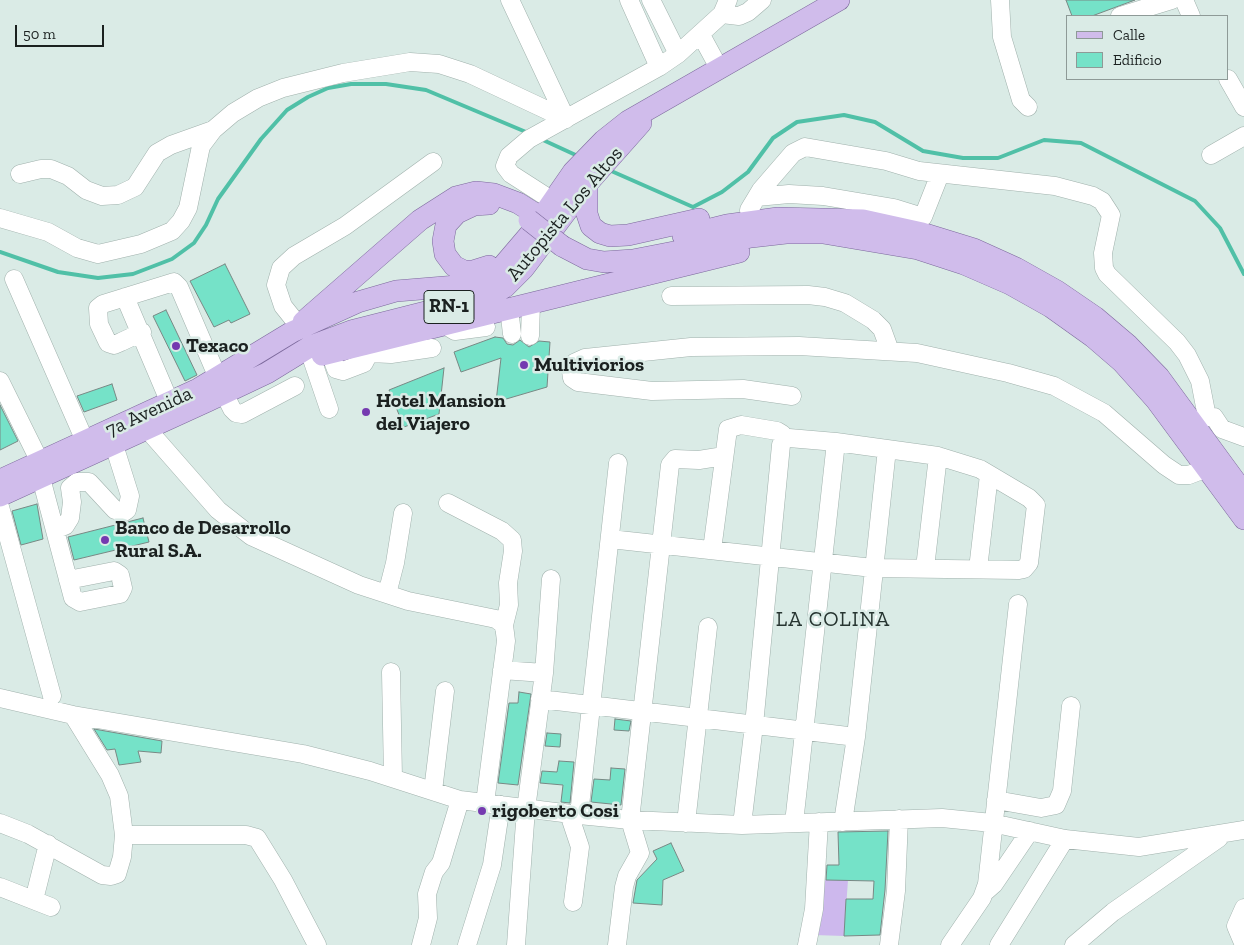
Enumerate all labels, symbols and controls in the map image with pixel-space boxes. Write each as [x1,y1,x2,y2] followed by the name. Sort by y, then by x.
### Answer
[18,15,106,47] scale bar
[1066,15,1229,80] legend
[23,25,56,43] text: 50 m
[1113,26,1145,44] text: Calle
[1113,51,1162,69] text: Edificio
[502,142,628,286] street label: Autopista Los Altos
[424,290,474,324] road number: RN-1
[186,334,249,358] place label: Texaco
[170,340,182,352] marker: Texaco
[534,353,644,377] place label: Multiviorios
[518,359,530,371] marker: Multiviorios
[102,382,196,442] street label: 7a Avenida
[376,389,506,436] place label: Hotel Mansion del Viajero
[360,406,372,418] marker: Hotel Mansion del Viajero
[115,516,291,563] place label: Banco de Desarrollo Rural S.A.
[99,534,111,546] marker: Banco de Desarrollo Rural S.A.
[775,607,891,633] district label: LA COLINA
[492,799,619,823] place label: rigoberto Cosi
[476,805,488,817] marker: rigoberto Cosi

